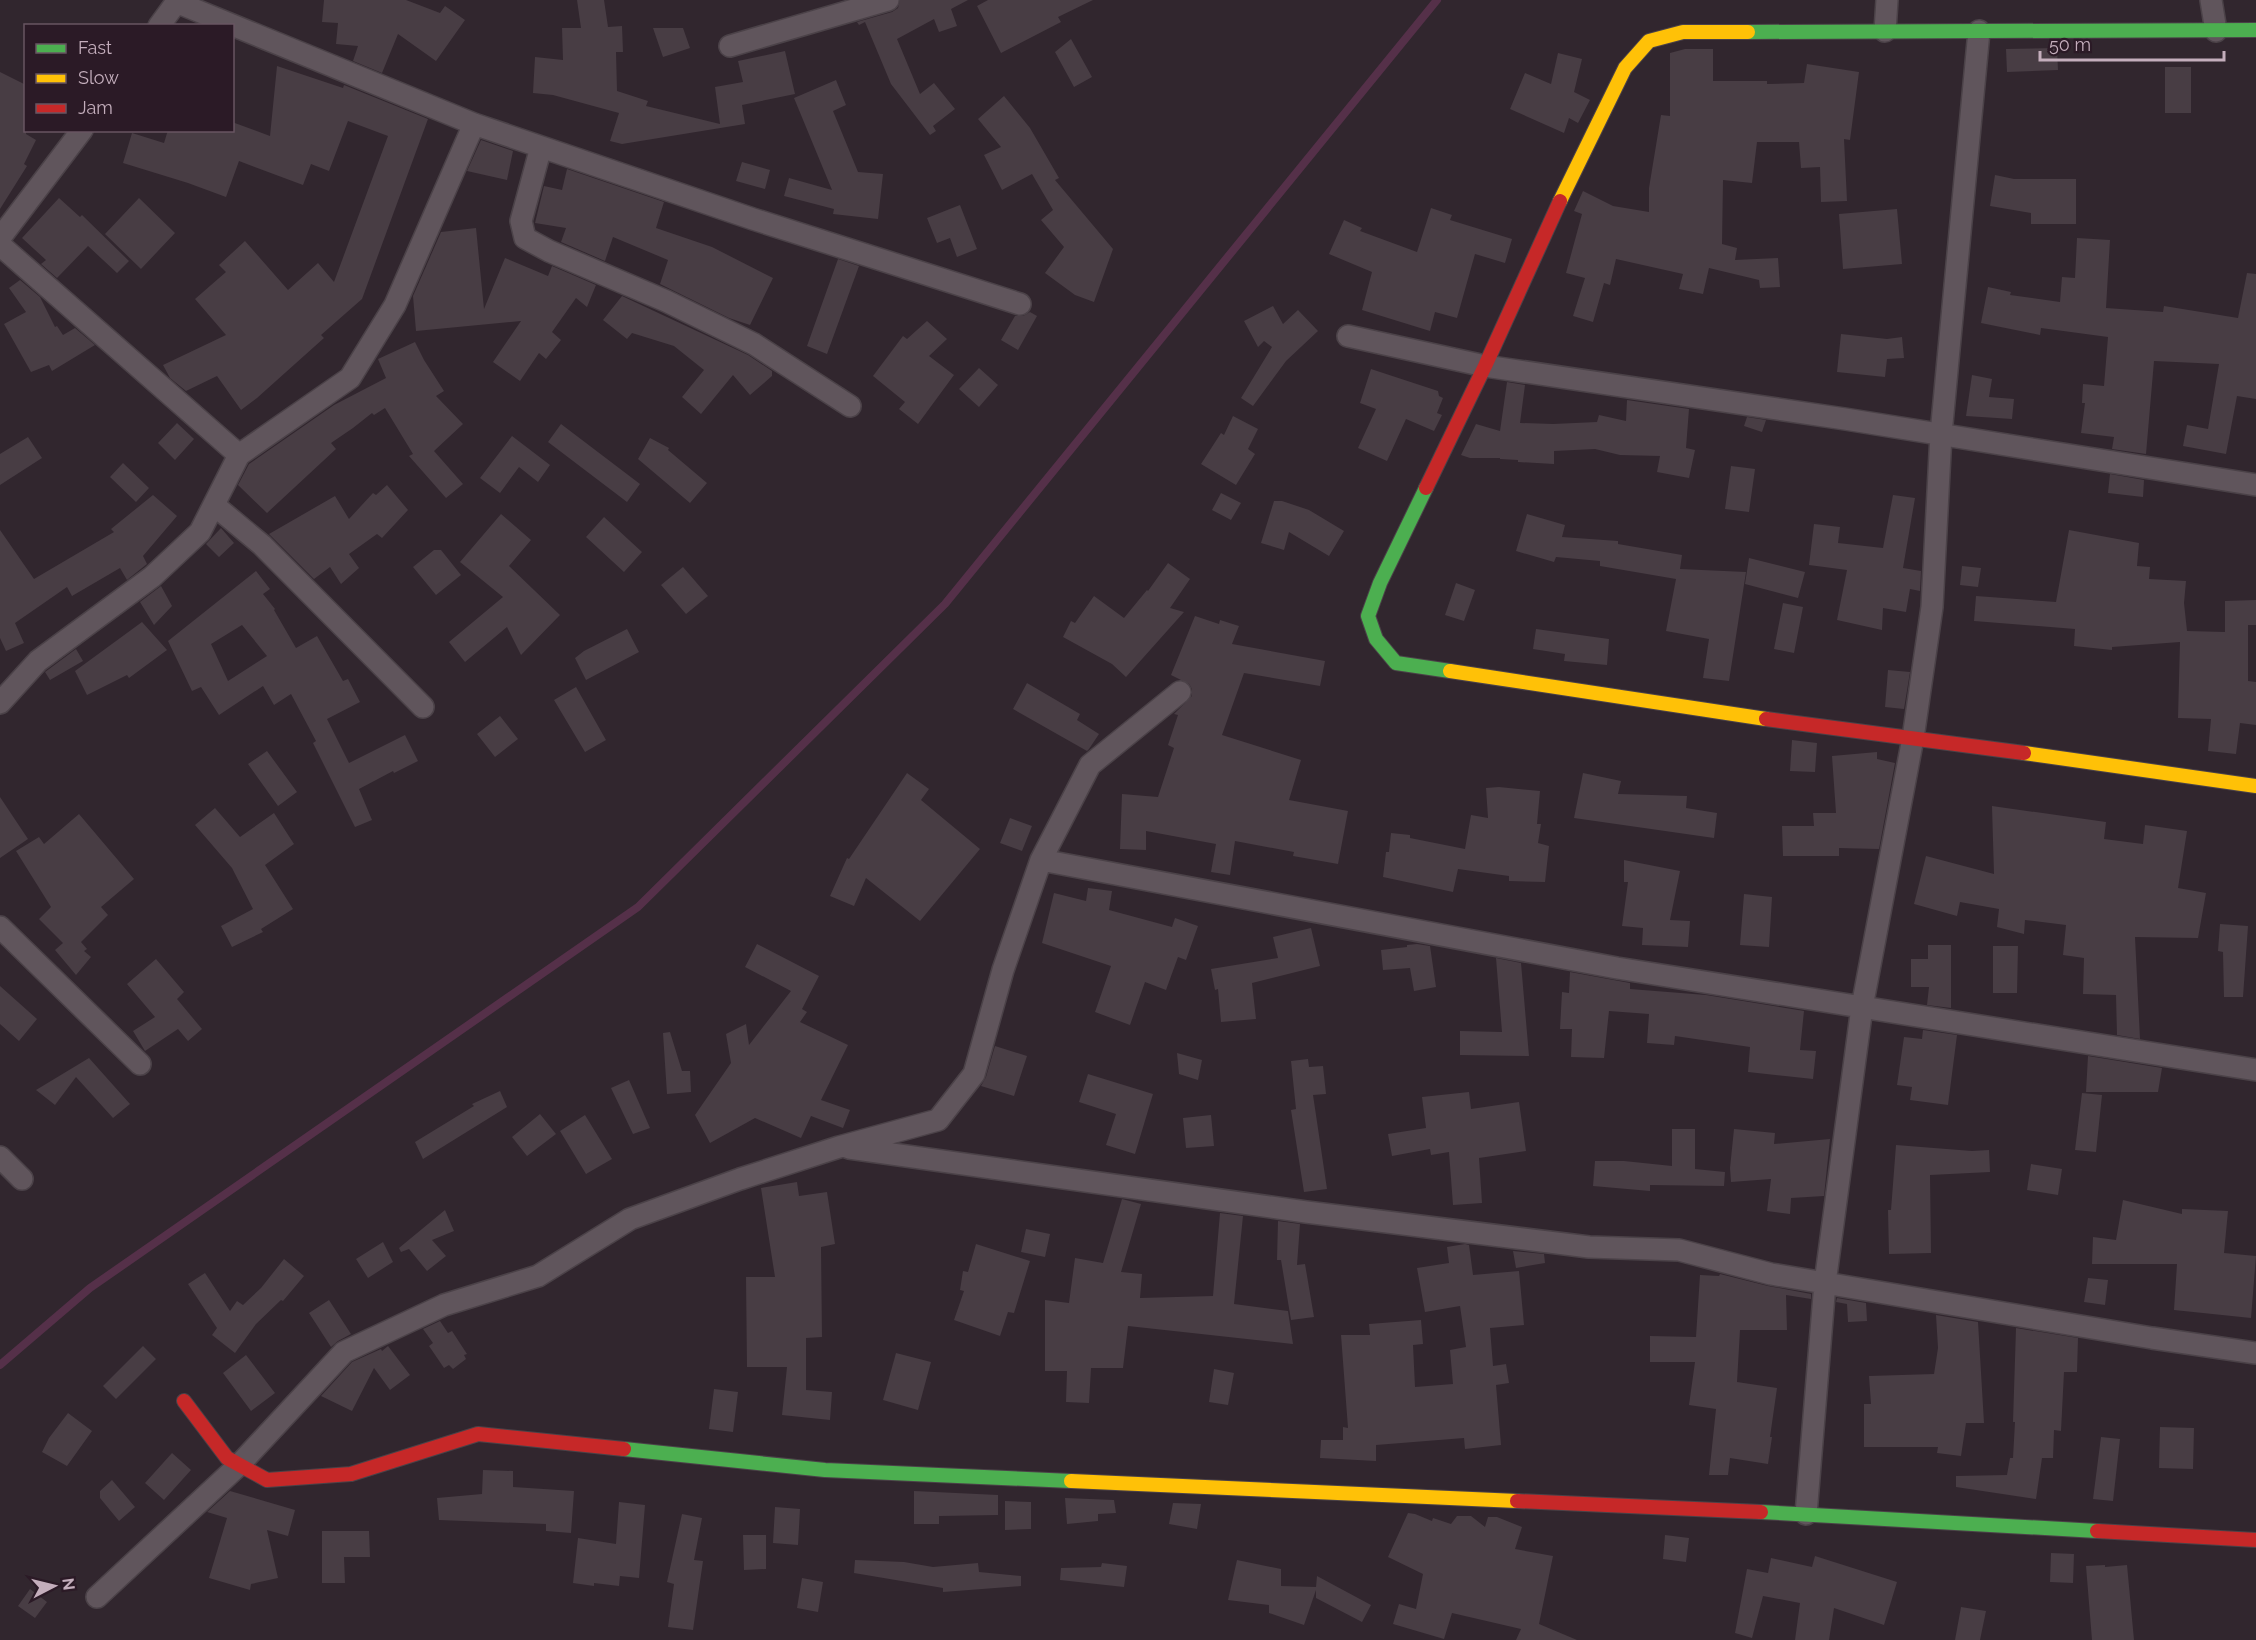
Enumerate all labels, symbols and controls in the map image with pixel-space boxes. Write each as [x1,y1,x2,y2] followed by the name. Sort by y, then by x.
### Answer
[24,24,234,132] legend
[2040,24,2224,62] scale bar
[2049,34,2091,55] text: 50 m
[78,37,112,58] text: Fast
[78,67,119,88] text: Slow
[78,97,113,118] text: Jam
[24,1556,84,1616] north arrow
[58,1577,79,1591] text: N

